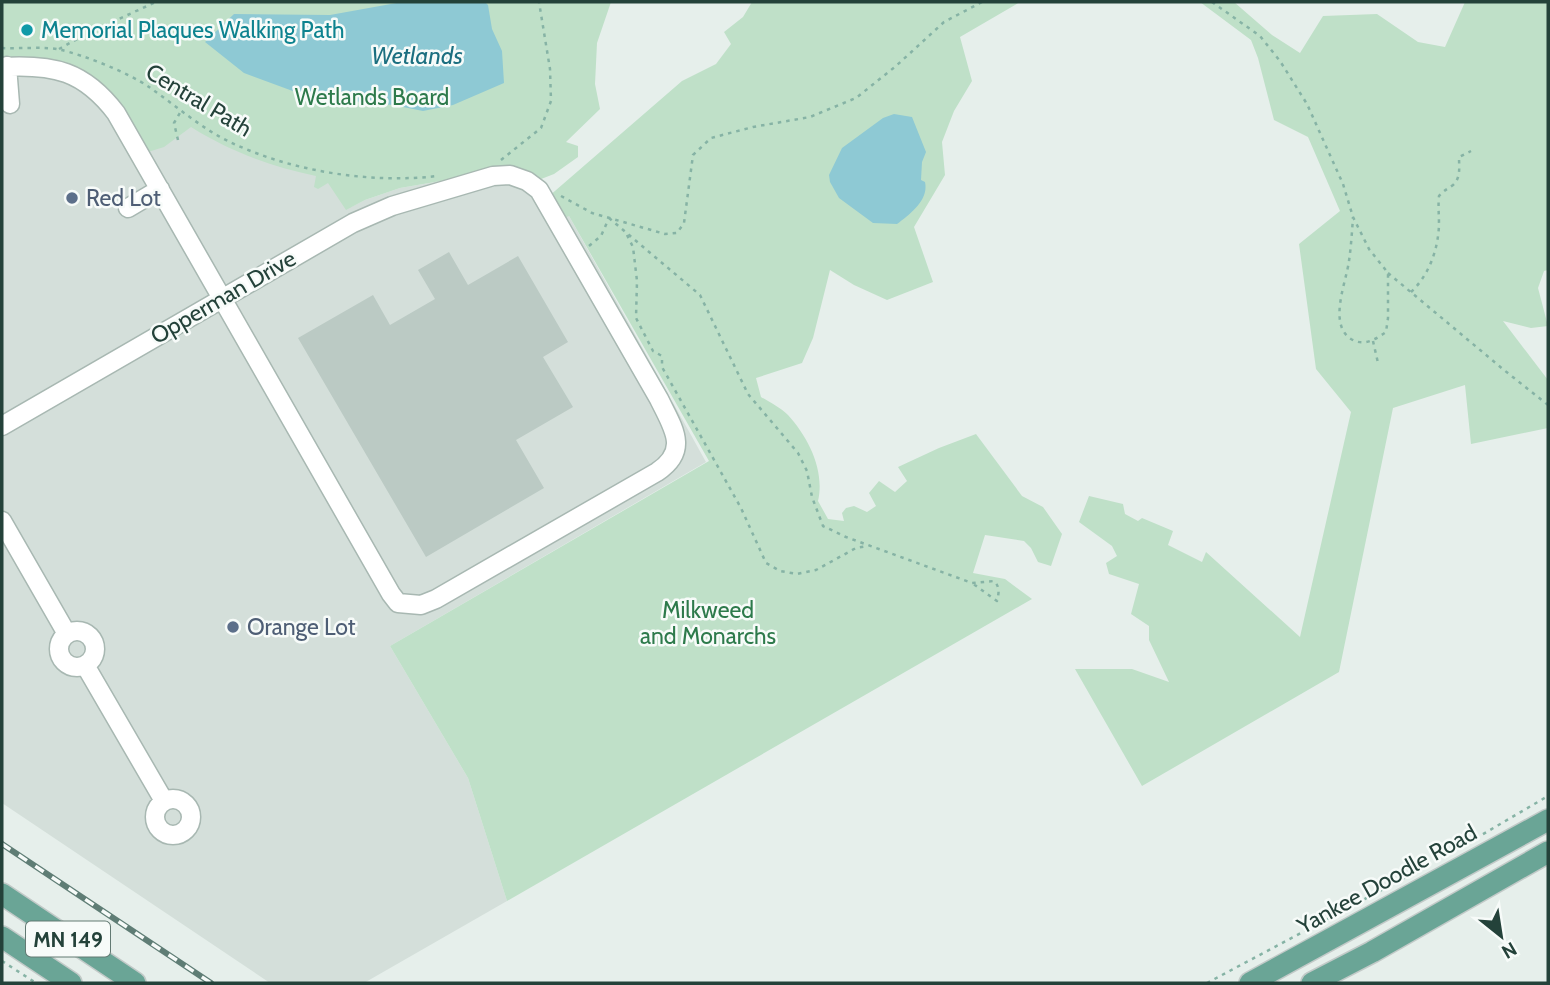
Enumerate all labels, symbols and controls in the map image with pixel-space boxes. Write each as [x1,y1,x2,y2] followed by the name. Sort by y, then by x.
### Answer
[41,16,344,44] place label: Memorial Plaques Walking Path
[19,22,35,38] marker: Memorial Plaques Walking Path
[371,41,463,70] water label: Wetlands
[141,57,257,143] street label: Central Path
[295,83,449,111] park label: Wetlands Board
[86,184,161,212] place label: Red Lot
[64,190,80,206] marker: Red Lot
[145,244,301,350] street label: Opperman Drive
[640,596,776,650] park label: Milkweed and Monarchs
[247,613,356,641] place label: Orange Lot
[225,619,241,635] marker: Orange Lot
[1292,818,1482,940] street label: Yankee Doodle Road
[1466,901,1536,971] north arrow
[26,922,110,956] road number: MN 149
[1498,937,1521,964] text: N

